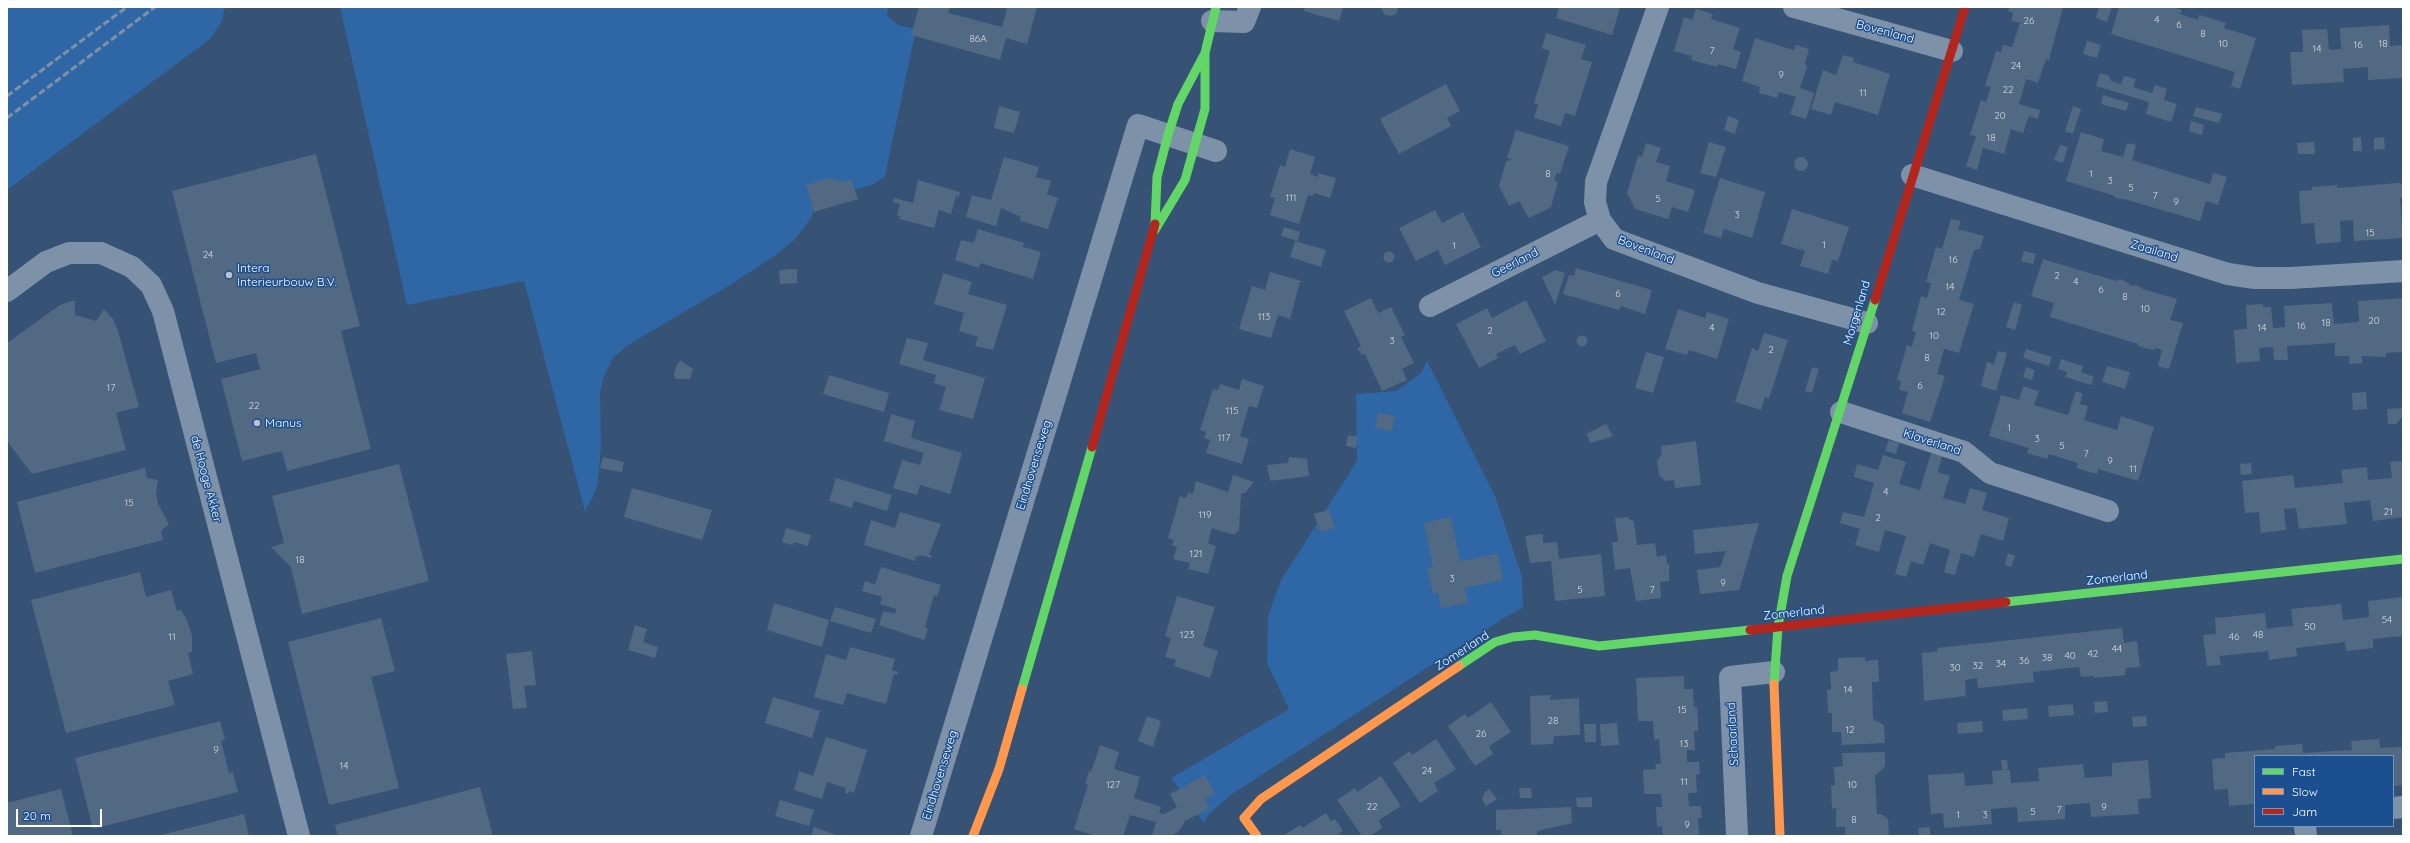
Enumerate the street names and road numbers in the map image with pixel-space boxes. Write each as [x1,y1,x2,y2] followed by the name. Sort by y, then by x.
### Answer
[1855,17,1915,47] street label: Bovenland
[1616,233,1676,267] street label: Bovenland
[2128,237,2180,265] street label: Zaailand
[1489,245,1541,281] street label: Geerland
[1840,279,1874,347] street label: Morgenland
[1013,418,1055,512] street label: Eindhovenseweg
[1901,426,1963,458] street label: Klaverland
[187,434,225,524] street label: de Hooge Akker
[2086,568,2148,588] street label: Zomerland
[1763,603,1825,623] street label: Zomerland
[1432,628,1492,674] street label: Zomerland
[1724,702,1742,766] street label: Schaarland
[919,728,961,822] street label: Eindhovenseweg

